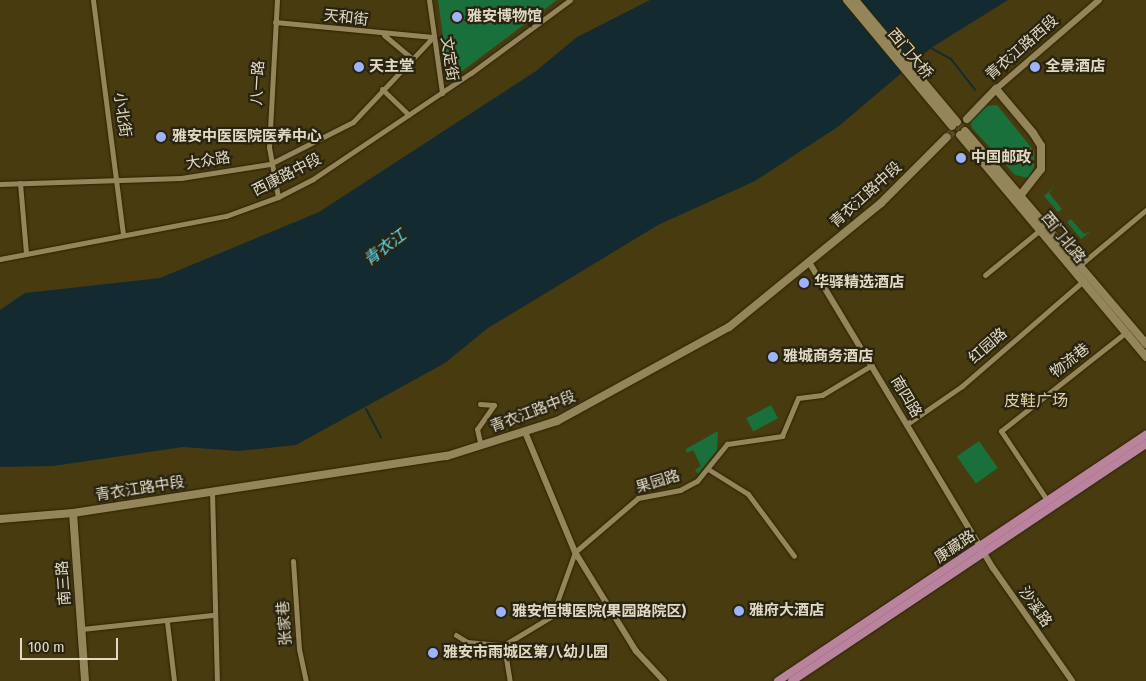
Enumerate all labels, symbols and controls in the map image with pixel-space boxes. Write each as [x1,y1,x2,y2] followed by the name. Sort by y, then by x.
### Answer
[323,7,369,29] street label: 天和街
[467,8,542,26] place label: 雅安博物馆
[451,11,463,23] marker: 雅安博物馆
[982,12,1062,84] street label: 青衣江路西段
[884,25,936,83] street label: 西门大桥
[437,35,461,83] street label: 文定街
[369,58,414,76] place label: 天主堂
[1045,58,1105,76] place label: 全景酒店
[248,60,268,106] street label: 八一路
[353,61,365,73] marker: 天主堂
[1029,61,1041,73] marker: 全景酒店
[110,91,134,139] street label: 小北街
[172,128,322,146] place label: 雅安中医医院医养中心
[154,130,168,144] marker: 雅安中医医院医养中心
[184,149,232,173] street label: 大众路
[971,149,1031,167] place label: 中国邮政
[250,150,324,200] street label: 西康路中段
[955,152,967,164] marker: 中国邮政
[827,158,905,232] street label: 青衣江路中段
[1037,209,1089,267] street label: 西门北路
[360,226,410,270] water label: 青衣江
[814,274,904,292] place label: 华驿精选酒店
[798,277,810,289] marker: 华驿精选酒店
[965,324,1011,368] street label: 红园路
[1047,340,1093,382] street label: 物流巷
[783,348,873,366] place label: 雅城商务酒店
[767,351,779,363] marker: 雅城商务酒店
[887,373,925,421] street label: 南四路
[488,387,578,437] street label: 青衣江路中段
[1004,391,1068,411] district label: 皮鞋广场
[634,467,682,497] street label: 果园路
[94,473,186,505] street label: 青衣江路中段
[931,527,979,567] street label: 康藏路
[53,560,75,606] street label: 南三路
[1015,583,1055,631] street label: 沙溪路
[274,600,296,646] street label: 张家巷
[749,602,824,620] place label: 雅府大酒店
[512,603,686,621] place label: 雅安恒博医院(果园路院区)
[494,605,508,619] marker: 雅安恒博医院(果园路院区)
[733,605,745,617] marker: 雅府大酒店
[22,628,120,660] scale bar
[28,638,65,656] text: 100 m
[443,644,608,662] place label: 雅安市雨城区第八幼儿园
[427,647,439,659] marker: 雅安市雨城区第八幼儿园

